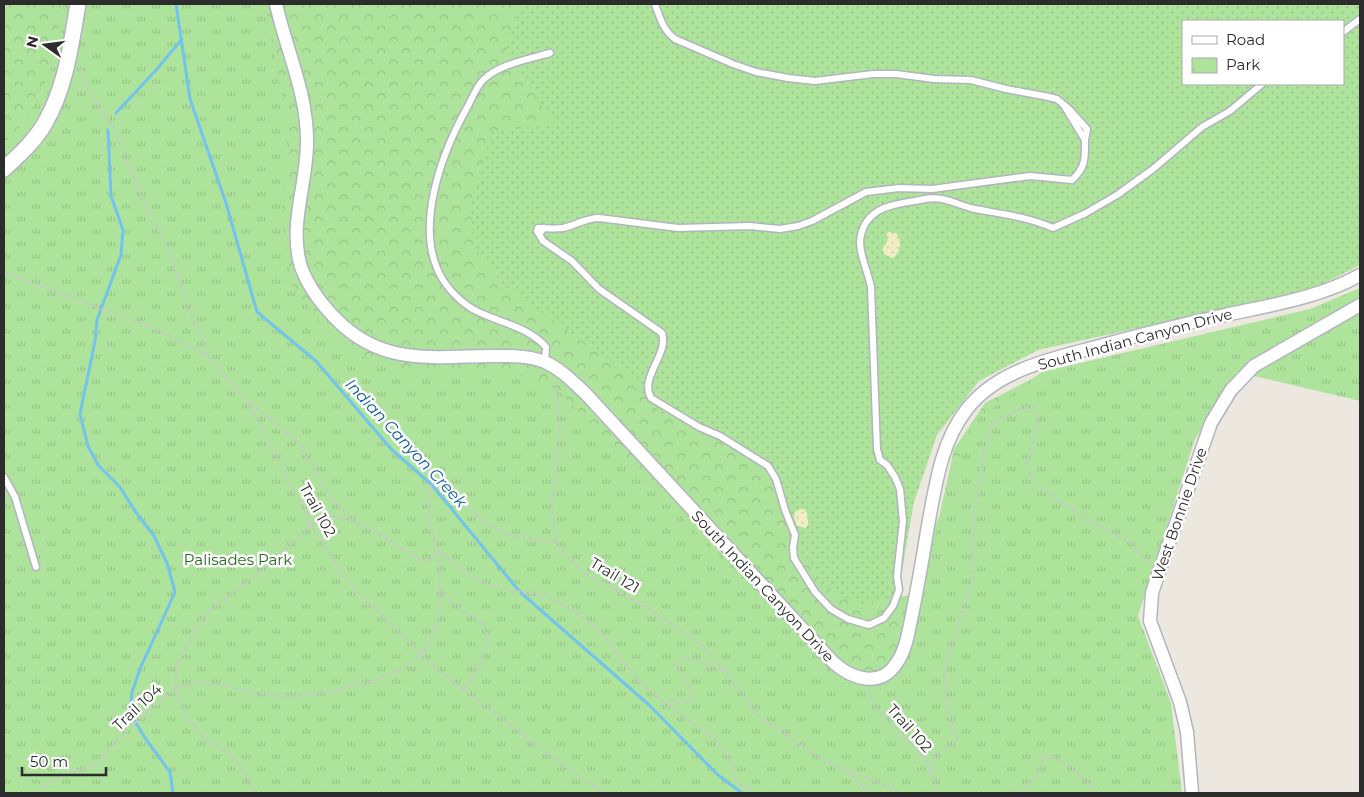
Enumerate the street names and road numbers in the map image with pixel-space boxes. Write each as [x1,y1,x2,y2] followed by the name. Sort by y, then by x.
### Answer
[1036,304,1234,374] street label: South Indian Canyon Drive
[1147,445,1211,583] street label: West Bonnie Drive
[296,480,340,540] street label: Trail 102
[688,506,838,666] street label: South Indian Canyon Drive
[587,553,643,597] street label: Trail 121
[109,680,165,734] street label: Trail 104
[883,700,937,756] street label: Trail 102

